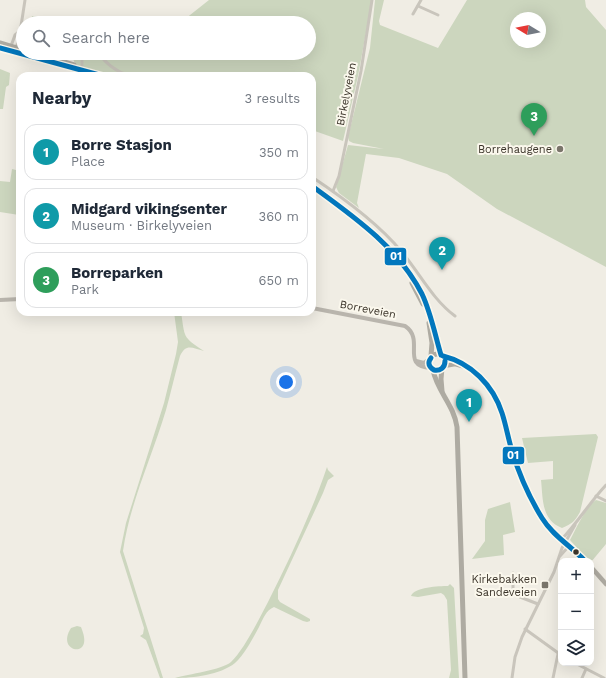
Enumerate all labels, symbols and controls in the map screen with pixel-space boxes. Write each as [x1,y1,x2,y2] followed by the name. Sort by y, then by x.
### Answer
[510,12,546,48] north arrow
[16,16,316,60] search box
[30,27,52,49] icon: search
[62,29,150,47] text: Search here
[334,61,359,127] street label: Birkelyveien
[32,88,91,108] text: Nearby
[245,91,300,106] text: 3 results
[521,103,547,136] pin: 3
[71,136,172,154] text: Borre Stasjon
[478,143,552,156] place label: Borrehaugene
[555,144,565,154] marker: Borrehaugene
[43,145,49,160] text: 1
[259,145,299,160] text: 350 m
[71,154,105,169] text: Place
[71,200,227,218] text: Midgard vikingsenter
[42,209,50,224] text: 2
[259,209,299,224] text: 360 m
[71,218,212,233] text: Museum · Birkelyveien
[429,237,455,270] pin: 2
[384,247,407,266] line badge: 01
[390,250,402,263] text: 01
[71,264,163,282] text: Borreparken
[42,273,50,288] text: 3
[259,273,299,288] text: 650 m
[71,282,99,297] text: Park
[339,298,397,321] street label: Borreveien
[276,372,296,392] your location
[456,389,482,422] pin: 1
[502,446,525,465] line badge: 01
[507,449,519,462] text: 01
[571,547,581,557] unlabelled marker
[558,558,594,666] map controls
[558,558,594,594] button: +
[471,573,537,599] place label: Kirkebakken Sandeveien
[540,580,550,590] marker: Kirkebakken Sandeveien
[558,594,594,630] button: −
[558,630,594,666] button: layers

